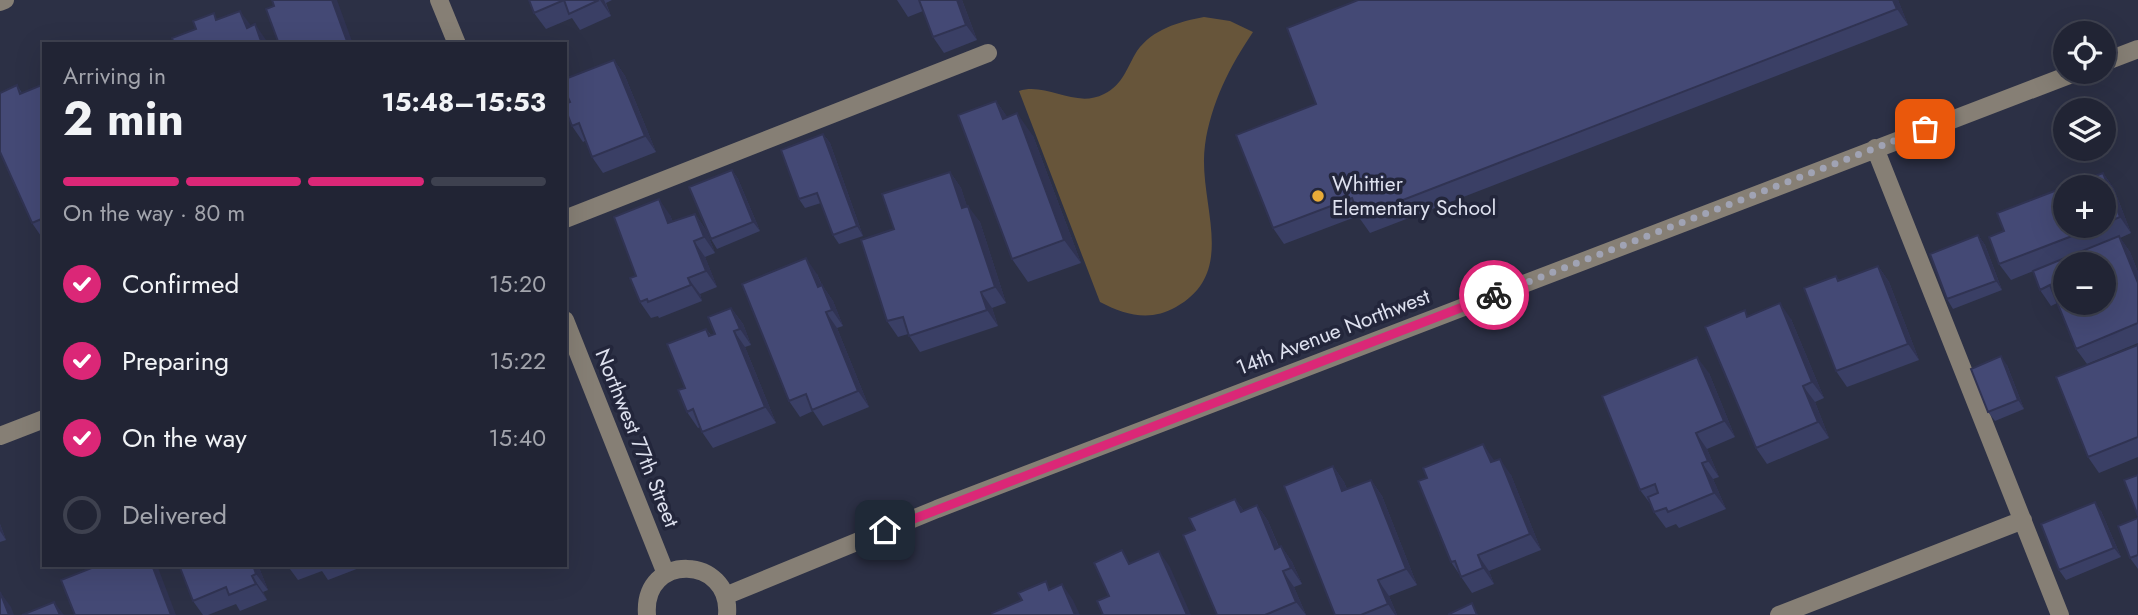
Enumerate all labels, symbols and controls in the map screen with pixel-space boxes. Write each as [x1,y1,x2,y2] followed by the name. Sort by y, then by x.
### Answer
[2053,21,2116,315] map controls
[2053,21,2116,84] button: locate
[63,59,166,93] text: Arriving in
[381,83,546,121] text: 15:48–15:53
[63,86,184,152] text: 2 min
[2053,98,2116,161] button: layers
[1895,99,1955,159] pin
[1906,110,1944,148] icon: bag
[1332,169,1496,223] place label: Whittier Elementary School
[2053,175,2116,238] button: +
[1310,188,1326,204] marker: Whittier Elementary School
[63,196,245,230] text: On the way · 80 m
[2053,252,2116,315] button: −
[1459,260,1529,330] courier
[63,265,101,303] icon: check
[122,265,239,303] text: Confirmed
[489,267,546,301] text: 15:20
[1475,276,1513,314] icon: bike
[1232,281,1434,383] street label: 14th Avenue Northwest
[63,342,101,380] icon: check
[122,342,229,380] text: Preparing
[490,344,546,378] text: 15:22
[588,344,686,532] street label: Northwest 77th Street
[63,419,101,457] icon: check
[122,419,247,457] text: On the way
[489,421,546,455] text: 15:40
[122,496,227,534] text: Delivered
[855,500,915,560] pin
[866,511,904,549] icon: home

